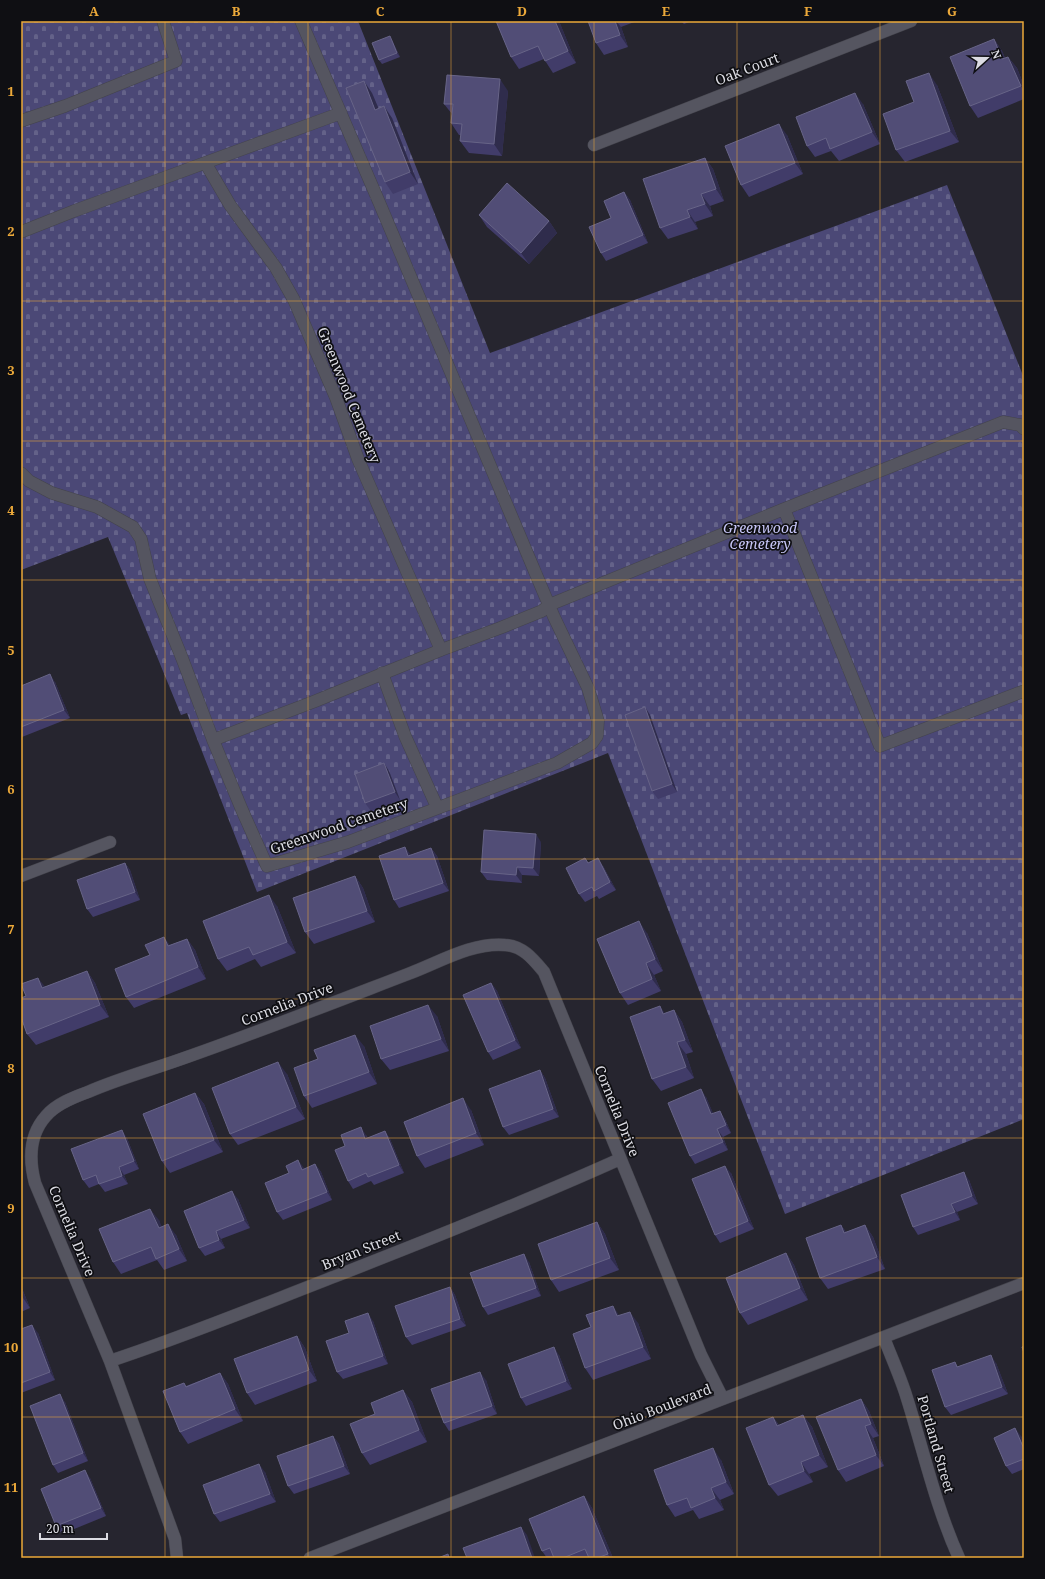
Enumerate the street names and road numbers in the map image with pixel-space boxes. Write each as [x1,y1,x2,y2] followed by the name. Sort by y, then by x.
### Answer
[712,48,782,89] street label: Oak Court
[314,324,385,466] street label: Greenwood Cemetery
[267,793,410,858] street label: Greenwood Cemetery
[238,977,335,1030] street label: Cornelia Drive
[590,1062,644,1159] street label: Cornelia Drive
[45,1182,100,1279] street label: Cornelia Drive
[319,1225,403,1274] street label: Bryan Street
[610,1379,714,1434] street label: Ohio Boulevard
[913,1393,959,1495] street label: Portland Street

